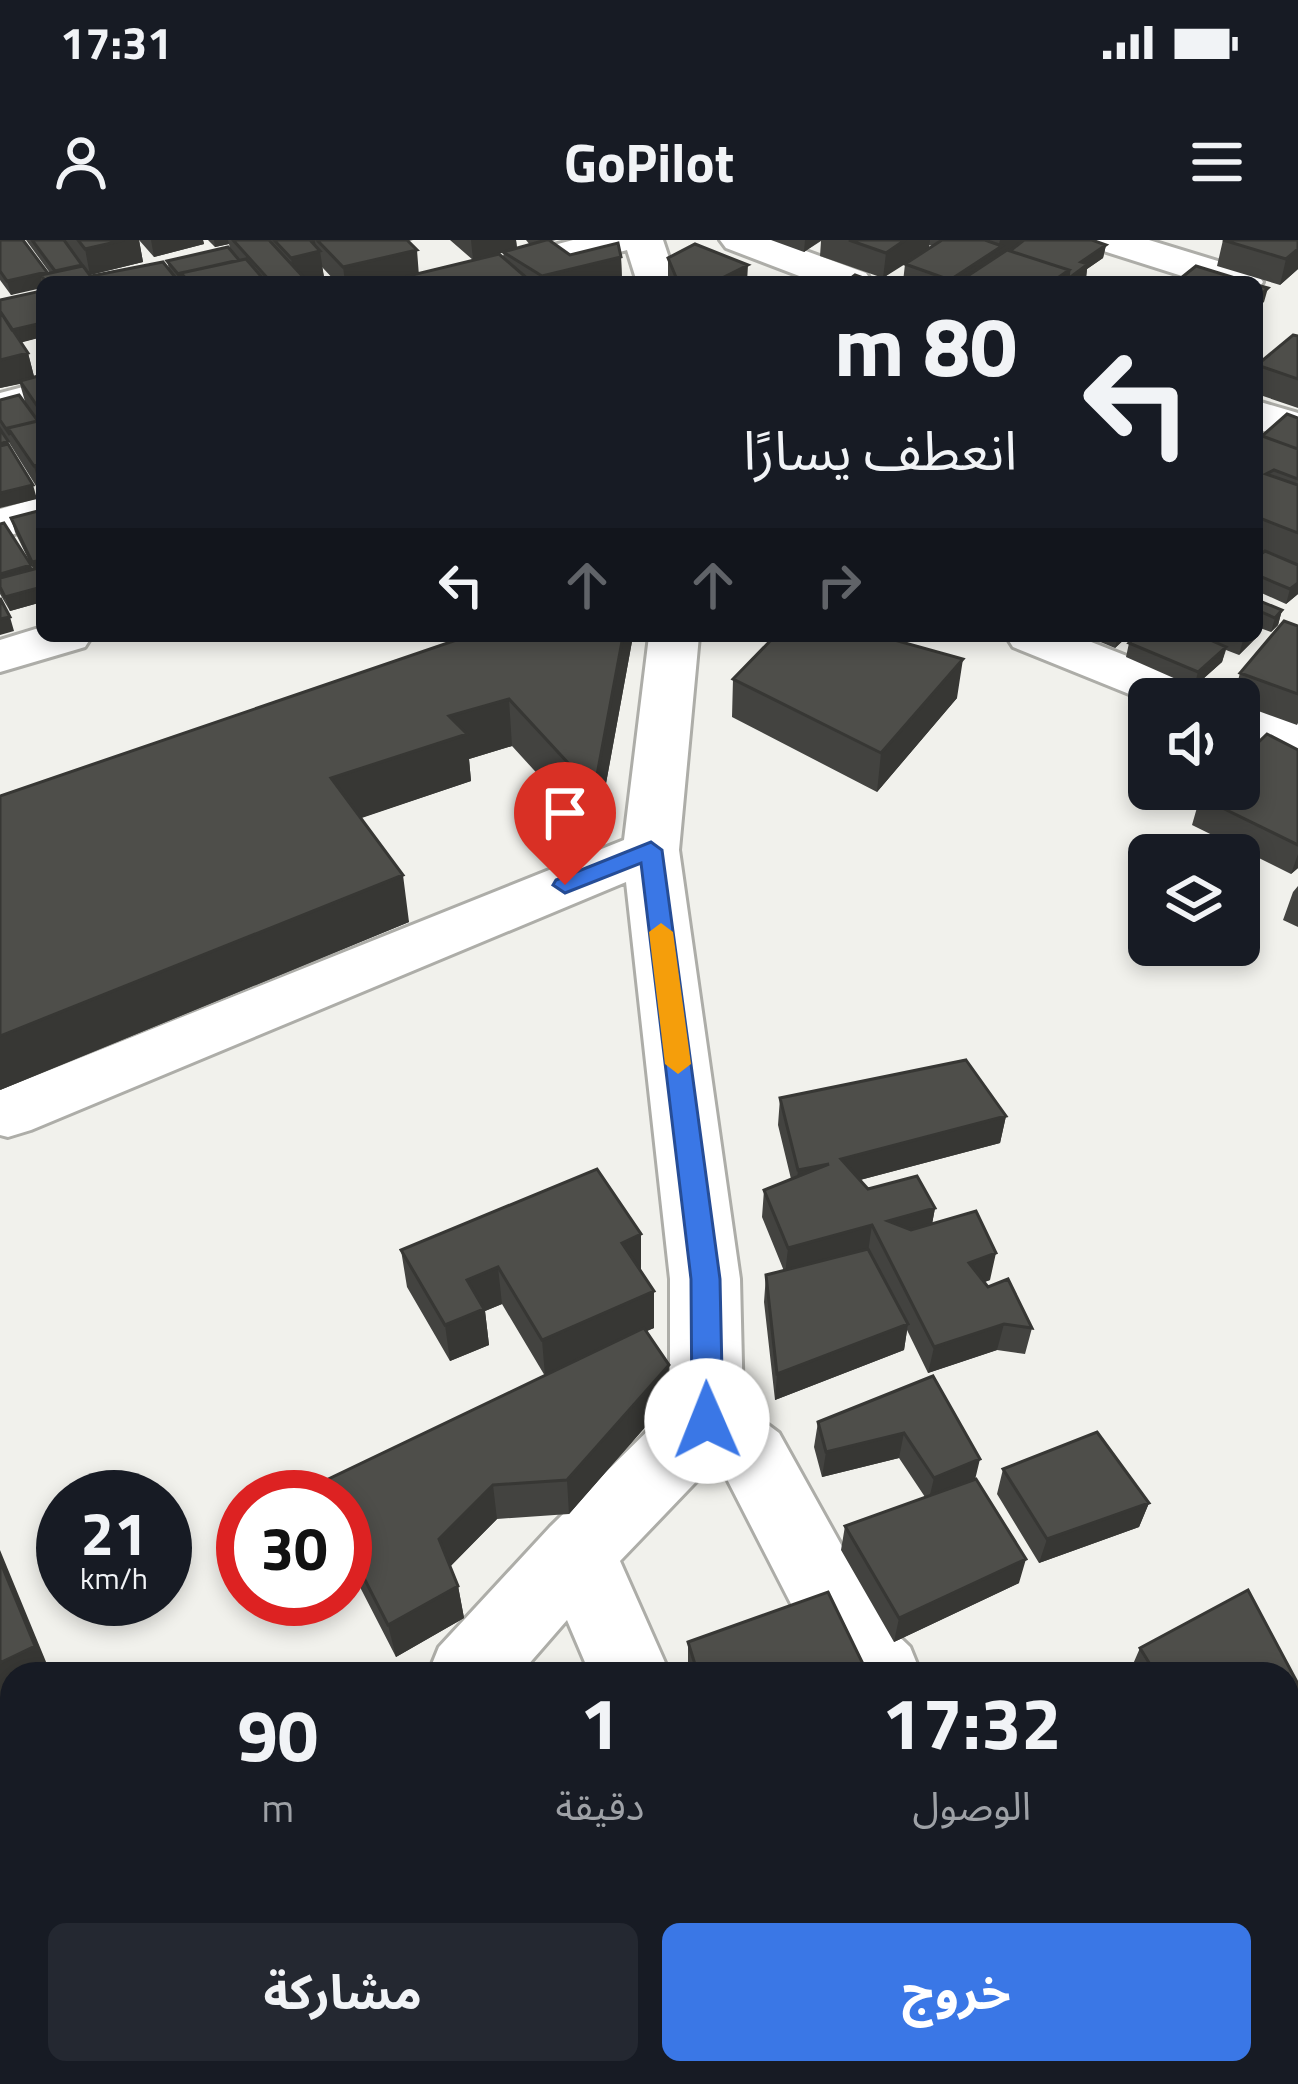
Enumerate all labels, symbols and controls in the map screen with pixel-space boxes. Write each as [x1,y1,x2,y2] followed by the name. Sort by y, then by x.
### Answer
[60,8,172,76] text: 17:31
[564,121,734,203] text: GoPilot
[48,129,114,195] icon: person
[1184,129,1250,195] icon: menu
[834,281,1017,409] text: 80 m
[1059,324,1215,480] icon: left
[743,409,1017,491] text: انعطف يسارًا
[428,552,494,618] icon: left
[554,552,620,618] icon: ahead
[680,552,746,618] icon: ahead
[806,552,872,618] icon: right
[1128,678,1260,966] map controls
[1128,678,1260,810] button: sound
[514,762,616,885] pin
[532,780,598,846] icon: arrive
[1128,834,1260,966] button: layers
[644,1358,770,1484] position arrow
[216,1470,372,1626] speed limit sign: 30
[80,1487,148,1578] text: 21
[80,1555,148,1601] text: km/h
[580,1667,620,1777] text: 1
[882,1667,1062,1777] text: 17:32
[237,1679,318,1789] text: 90
[556,1776,644,1835] text: دقيقة
[912,1776,1031,1835] text: الوصول
[262,1778,294,1837] text: m
[48,1923,638,2061] button: مشاركة
[662,1923,1251,2061] button: خروج

